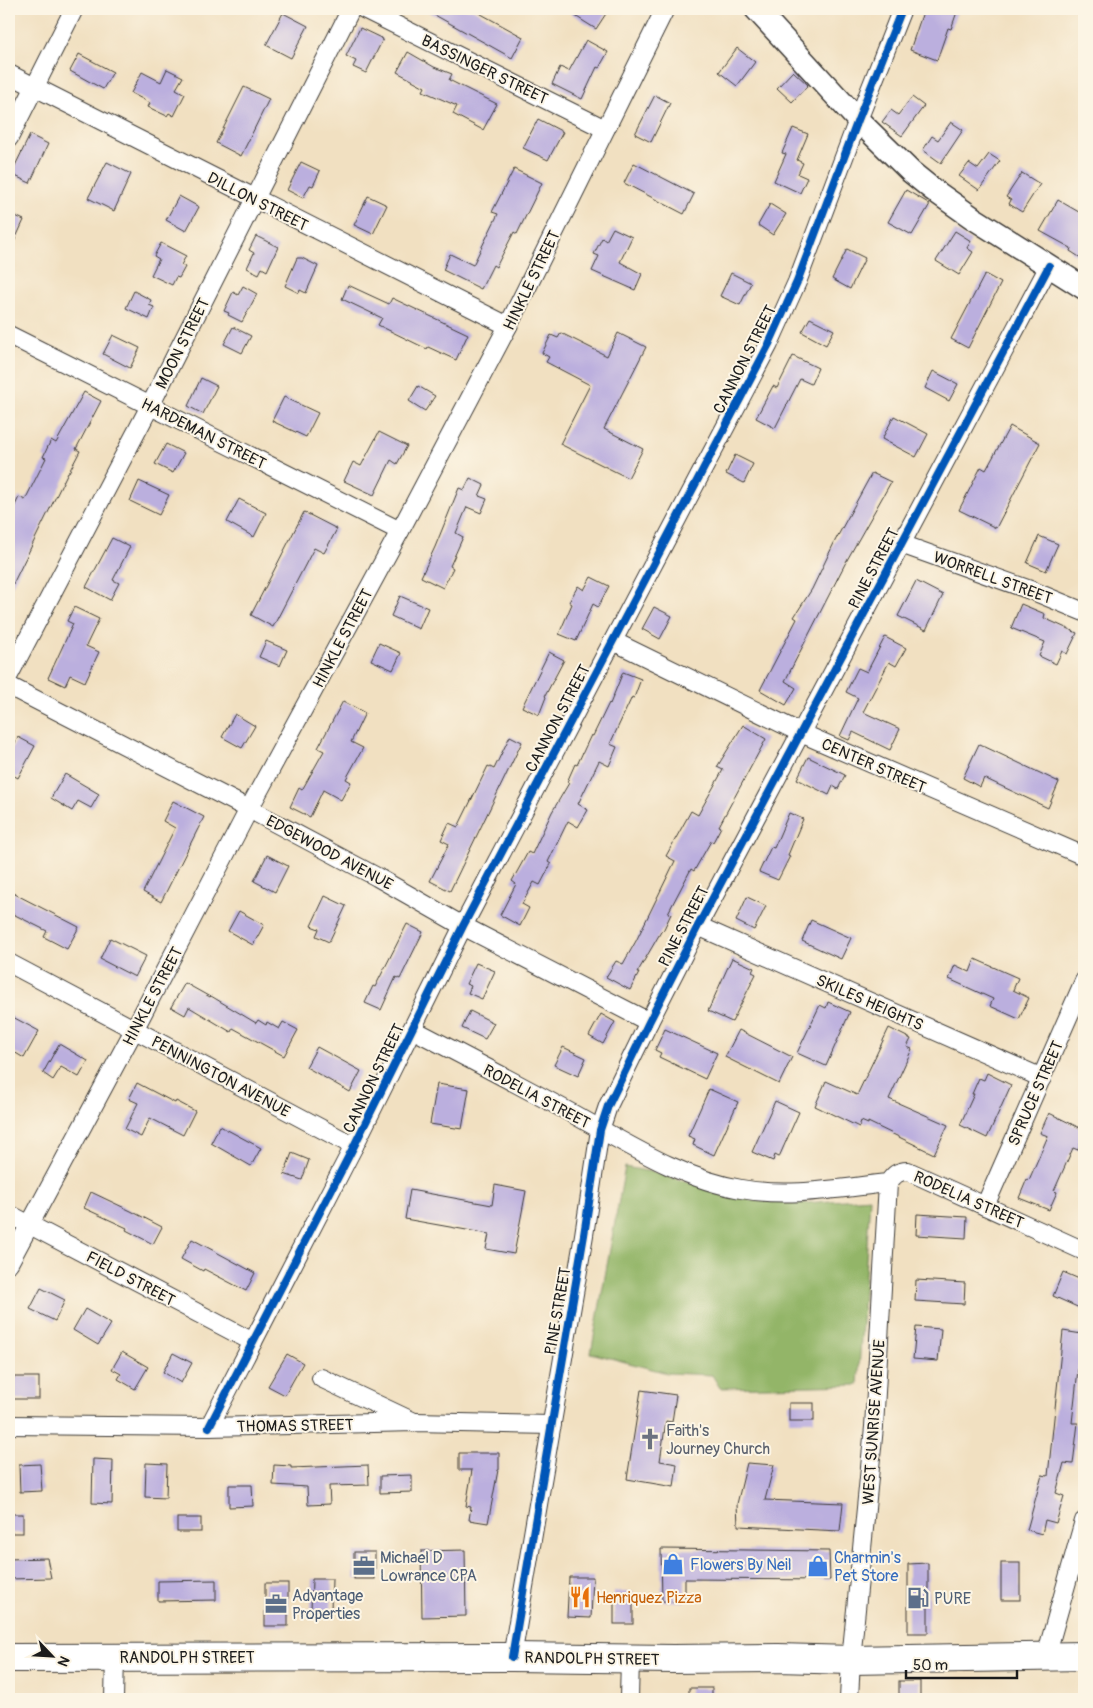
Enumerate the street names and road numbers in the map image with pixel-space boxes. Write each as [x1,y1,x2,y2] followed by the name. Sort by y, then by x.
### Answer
[418,31,551,109] street label: BASSINGER STREET
[204,168,311,236] street label: DILLON STREET
[499,227,565,334] street label: HINKLE STREET
[151,295,214,392] street label: MOON STREET
[709,302,781,417] street label: CANNON STREET
[138,394,269,474] street label: HARDEMAN STREET
[844,524,904,612] street label: PINE STREET
[930,547,1055,609] street label: WORRELL STREET
[308,586,377,691] street label: HINKLE STREET
[521,661,595,776] street label: CANNON STREET
[818,734,929,798] street label: CENTER STREET
[263,811,396,895] street label: EDGEWOOD AVENUE
[654,882,714,970] street label: PINE STREET
[118,944,187,1049] street label: HINKLE STREET
[813,970,926,1035] street label: SKILES HEIGHTS
[339,1020,409,1136] street label: CANNON STREET
[148,1032,293,1122] street label: PENNINGTON AVENUE
[1004,1038,1068,1149] street label: SPRUCE STREET
[480,1060,593,1134] street label: RODELIA STREET
[911,1167,1027,1233] street label: RODELIA STREET
[83,1247,179,1311] street label: FIELD STREET
[540,1266,576,1357] street label: PINE STREET
[858,1339,890,1505] street label: WEST SUNRISE AVENUE
[236,1415,354,1437] street label: THOMAS STREET
[119,1648,255,1668] street label: RANDOLPH STREET
[524,1648,660,1670] street label: RANDOLPH STREET

